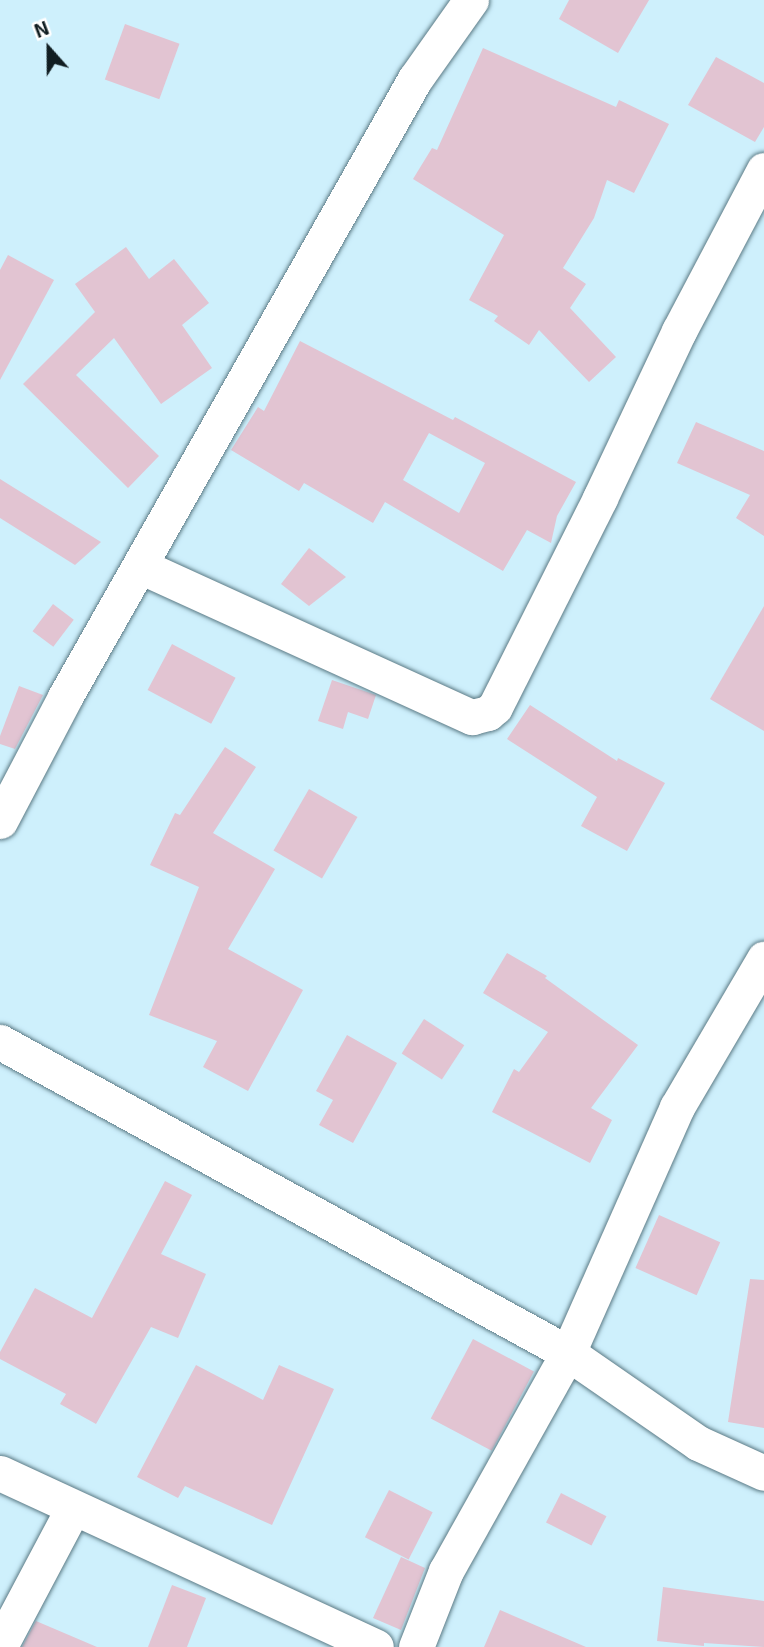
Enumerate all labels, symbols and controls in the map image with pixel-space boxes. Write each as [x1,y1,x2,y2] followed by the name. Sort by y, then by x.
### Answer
[14,14,84,84] north arrow
[31,16,52,42] text: N

